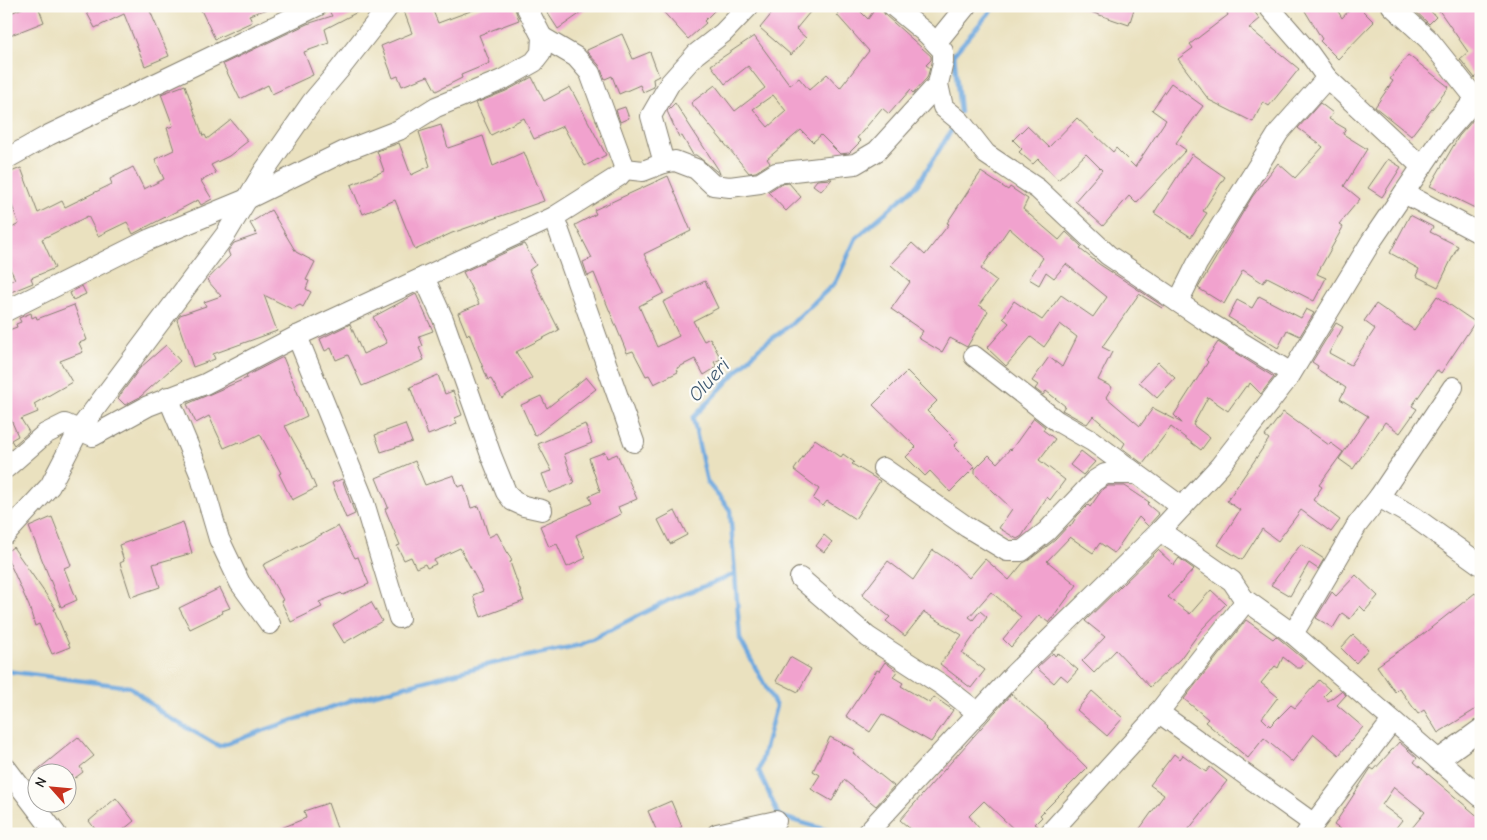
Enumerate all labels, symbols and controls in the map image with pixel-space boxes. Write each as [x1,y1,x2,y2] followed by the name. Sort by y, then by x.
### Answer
[684,353,735,406] water label: Olueri
[28,762,78,812] north arrow
[31,774,51,790] text: N

